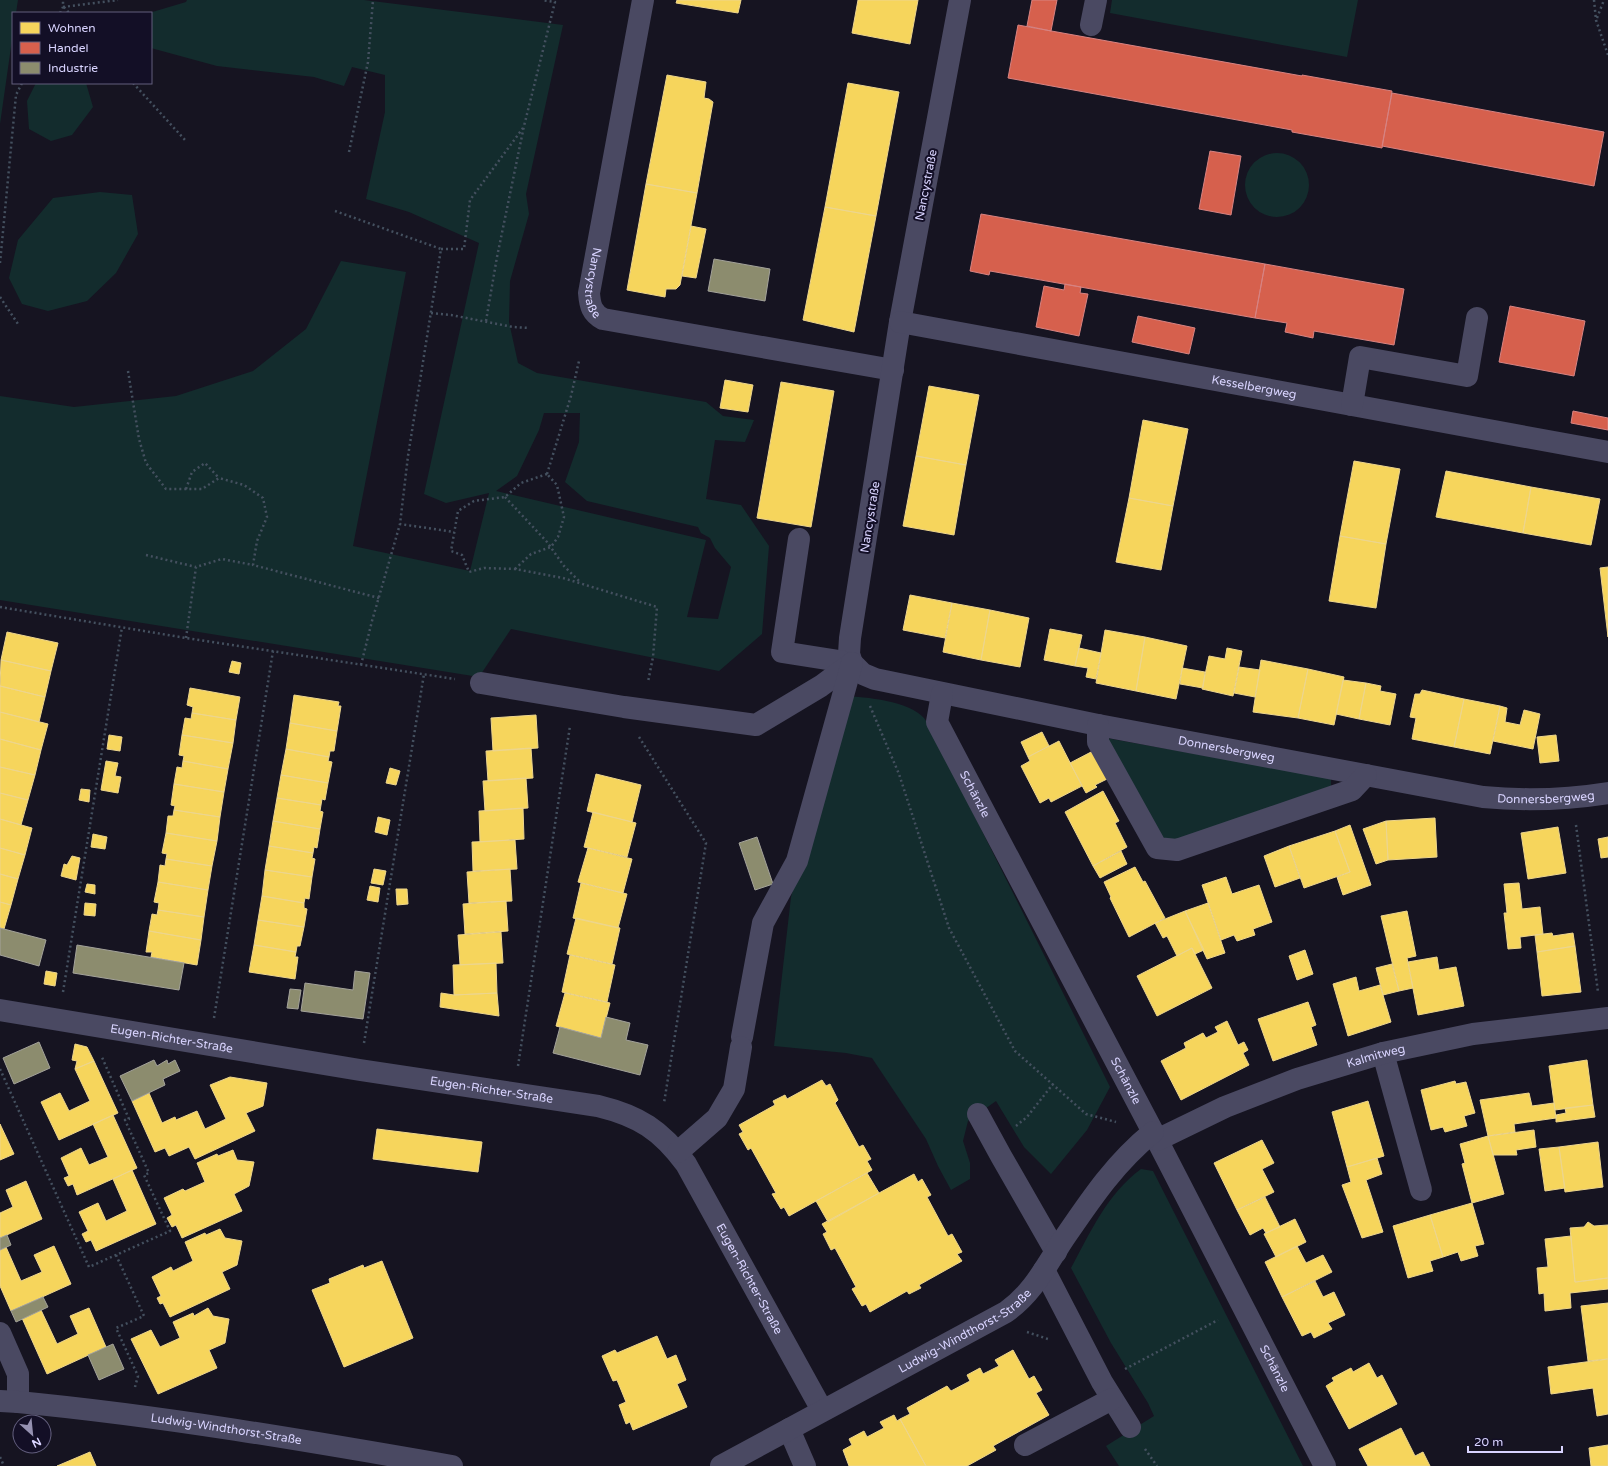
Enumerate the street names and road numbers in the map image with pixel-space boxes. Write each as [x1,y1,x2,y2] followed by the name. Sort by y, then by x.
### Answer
[912,148,940,222] street label: Nancystraße
[582,246,604,322] street label: Nancystraße
[1210,372,1298,402] street label: Kesselbergweg
[857,480,883,554] street label: Nancystraße
[1177,733,1276,765] street label: Donnersbergweg
[957,768,993,820] street label: Schänzle
[1497,788,1595,806] street label: Donnersbergweg
[109,1021,234,1056] street label: Eugen-Richter-Straße
[1345,1042,1406,1071] street label: Kalmitweg
[1108,1055,1144,1107] street label: Schänzle
[429,1074,554,1106] street label: Eugen-Richter-Straße
[713,1221,786,1337] street label: Eugen-Richter-Straße
[896,1286,1034,1376] street label: Ludwig-Windthorst-Straße
[1257,1343,1293,1395] street label: Schänzle
[150,1411,303,1447] street label: Ludwig-Windthorst-Straße

